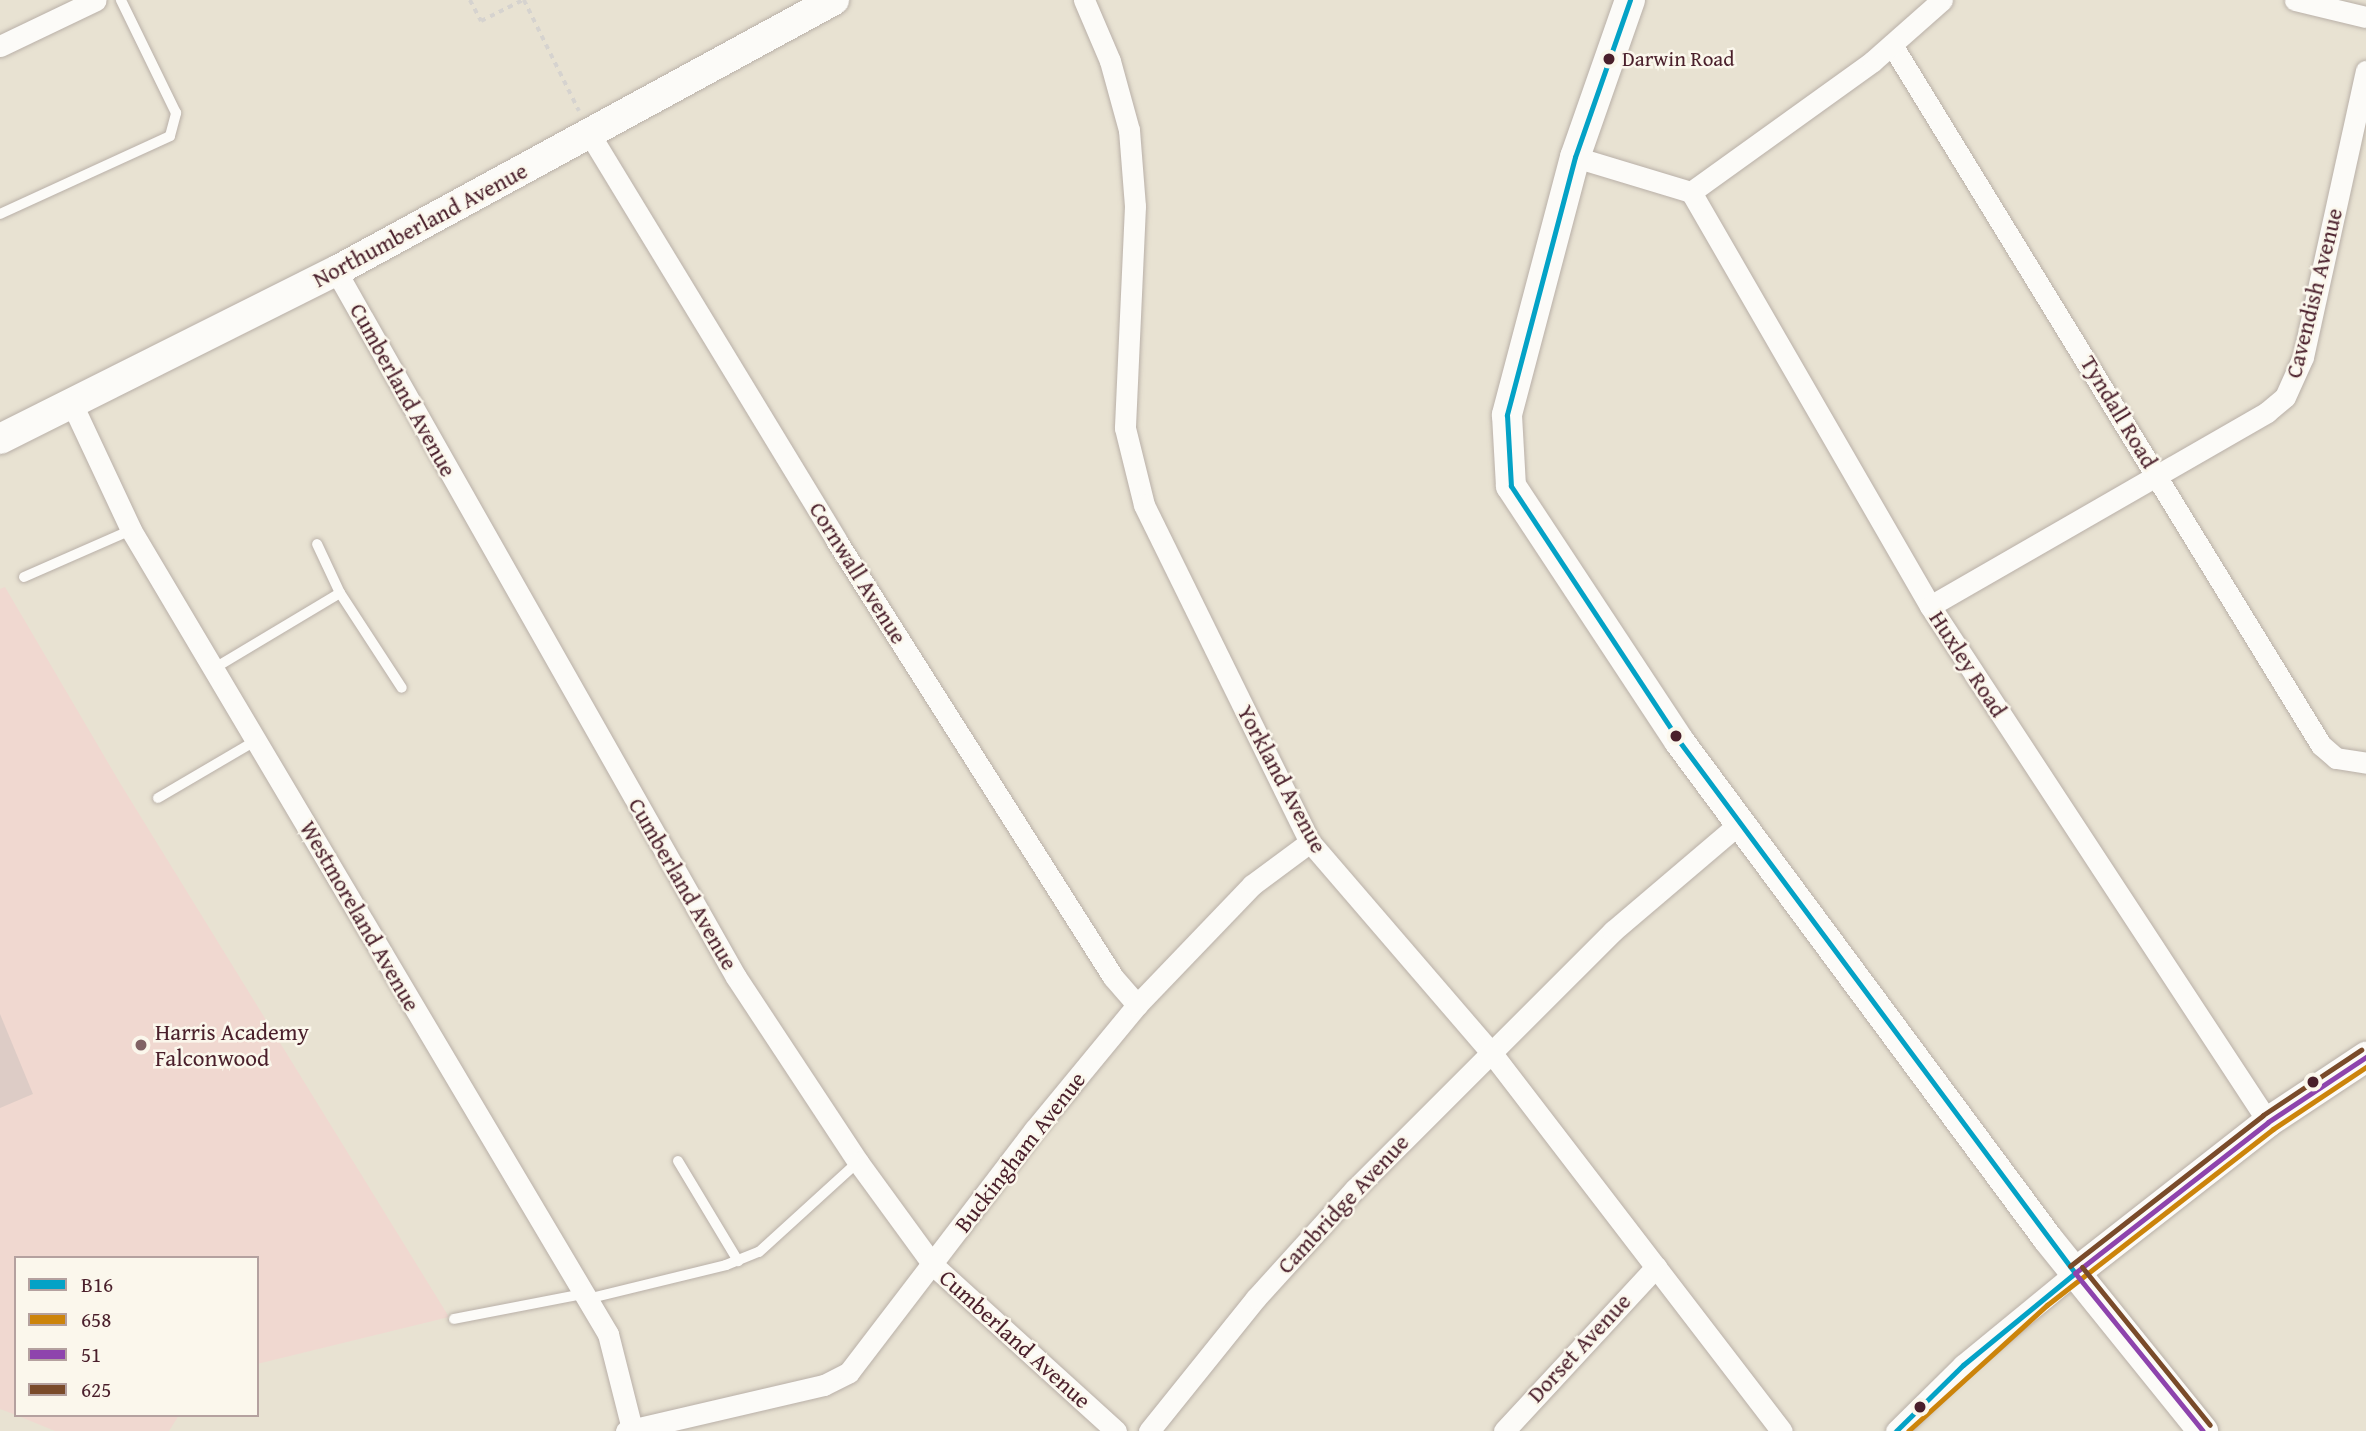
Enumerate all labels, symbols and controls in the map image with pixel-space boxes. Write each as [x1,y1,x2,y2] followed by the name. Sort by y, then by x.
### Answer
[1622,46,1734,72] place label: Darwin Road
[1602,52,1616,66] marker: Darwin Road
[308,157,532,293] street label: Northumberland Avenue
[2280,205,2348,381] street label: Cavendish Avenue
[344,298,462,482] street label: Cumberland Avenue
[2075,351,2163,473] street label: Tyndall Road
[803,497,913,649] street label: Cornwall Avenue
[1923,606,2013,722] street label: Huxley Road
[1231,700,1333,858] street label: Yorkland Avenue
[1669,729,1683,743] unlabelled marker
[623,793,743,975] street label: Cumberland Avenue
[294,816,426,1016] street label: Westmoreland Avenue
[155,1018,309,1072] place label: Harris Academy Falconwood
[133,1037,149,1053] marker: Harris Academy Falconwood
[949,1066,1091,1238] street label: Buckingham Avenue
[2306,1075,2320,1089] unlabelled marker
[1271,1129,1415,1279] street label: Cambridge Avenue
[14,1256,259,1417] legend
[934,1264,1096,1414] street label: Cumberland Avenue
[81,1269,113,1300] text: B16
[1522,1288,1636,1408] street label: Dorset Avenue
[81,1304,111,1335] text: 658
[81,1339,101,1370] text: 51
[81,1374,111,1405] text: 625
[1913,1400,1927,1414] unlabelled marker

